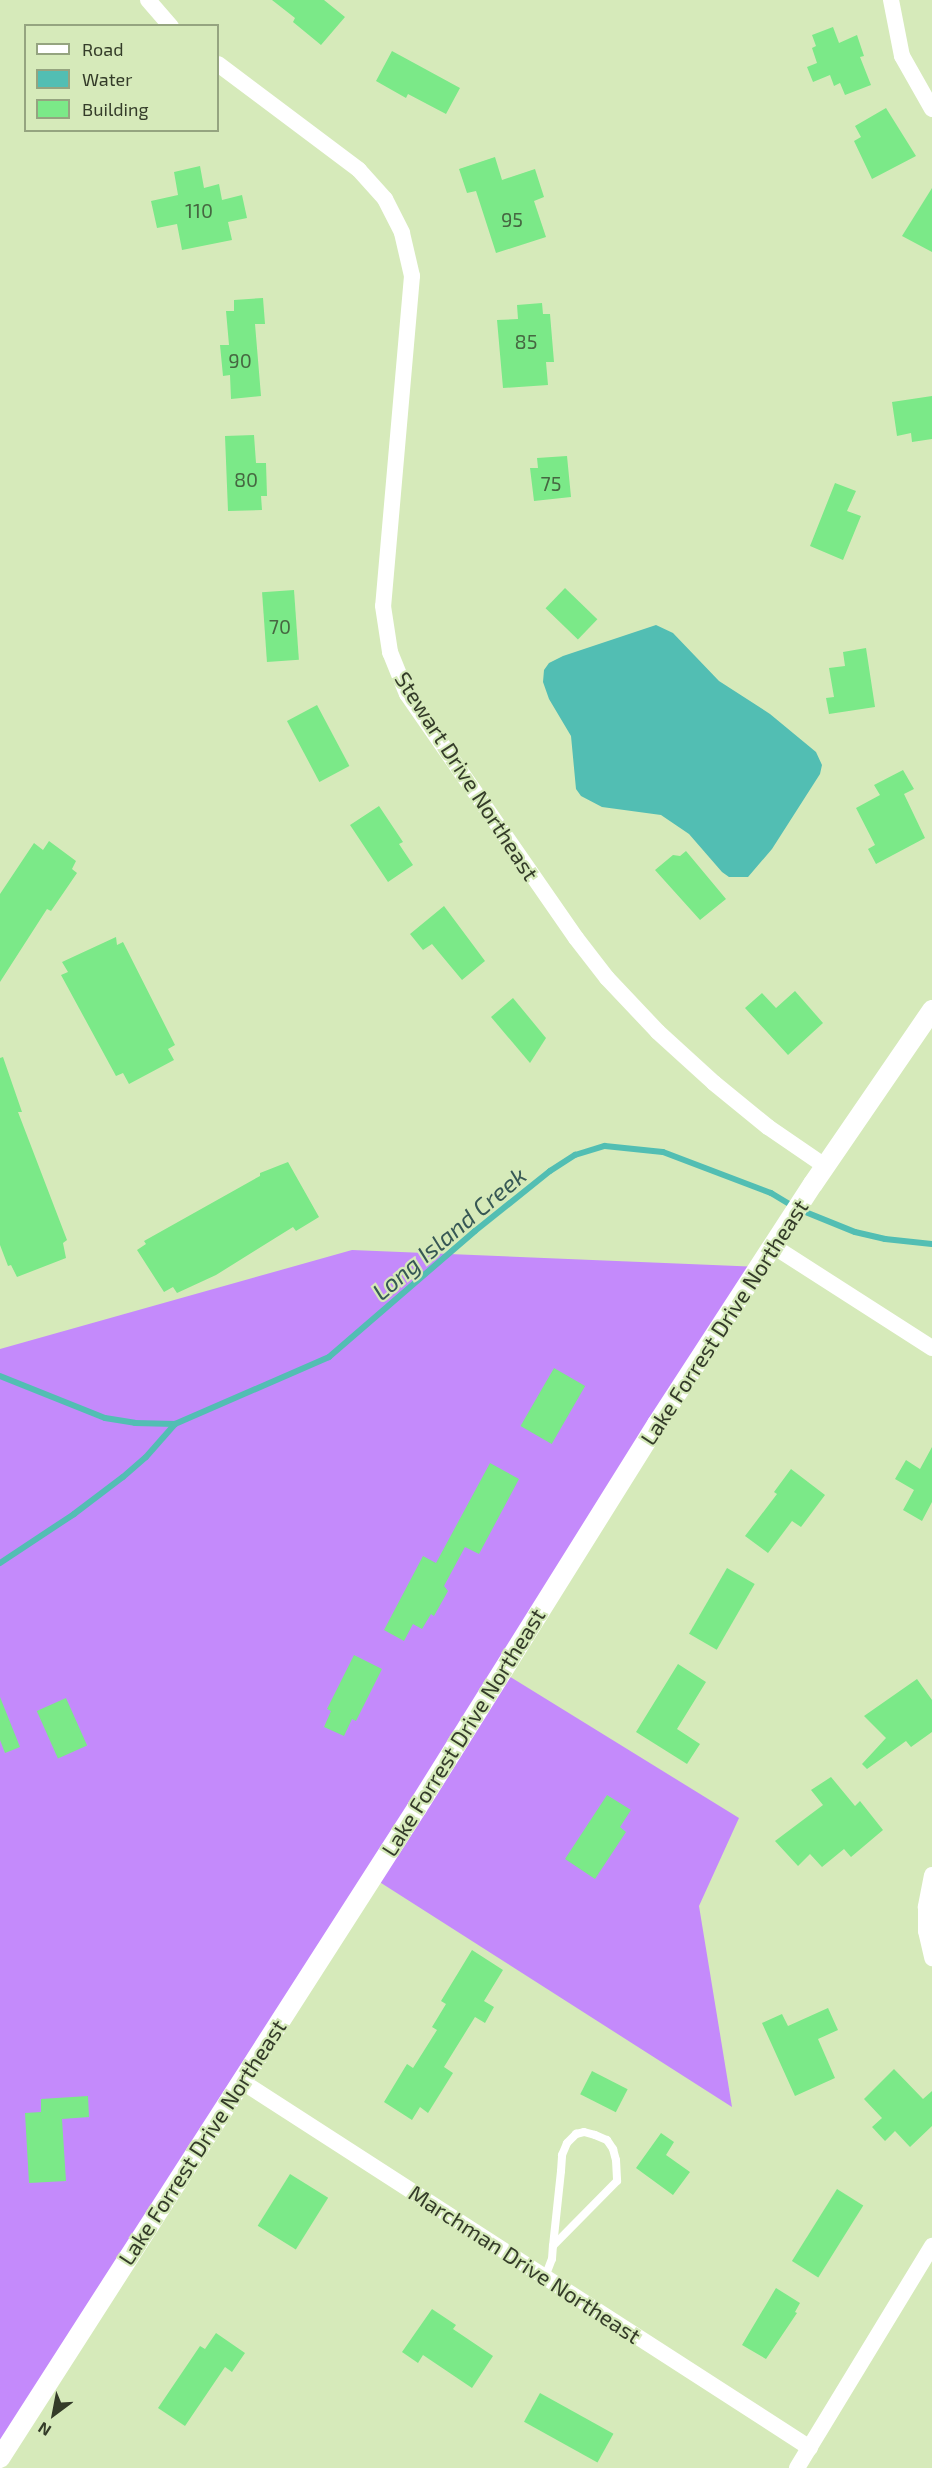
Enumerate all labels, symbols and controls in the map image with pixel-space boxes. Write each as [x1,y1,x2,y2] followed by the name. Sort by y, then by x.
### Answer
[24,24,219,132] legend
[82,38,123,60] text: Road
[82,68,132,90] text: Water
[82,98,149,120] text: Building
[185,198,213,222] house number: 110
[501,207,523,231] house number: 95
[515,329,537,353] house number: 85
[228,348,252,372] house number: 90
[234,467,258,491] house number: 80
[541,471,561,495] house number: 75
[269,614,291,638] house number: 70
[390,667,544,885] street label: Stewart Drive Northeast
[366,1160,532,1306] water label: Long Island Creek
[635,1194,813,1450] street label: Lake Forrest Drive Northeast
[376,1603,550,1861] street label: Lake Forrest Drive Northeast
[113,2014,291,2270] street label: Lake Forrest Drive Northeast
[404,2179,646,2349] street label: Marchman Drive Northeast
[24,2384,84,2444] north arrow
[34,2419,54,2441] text: N

